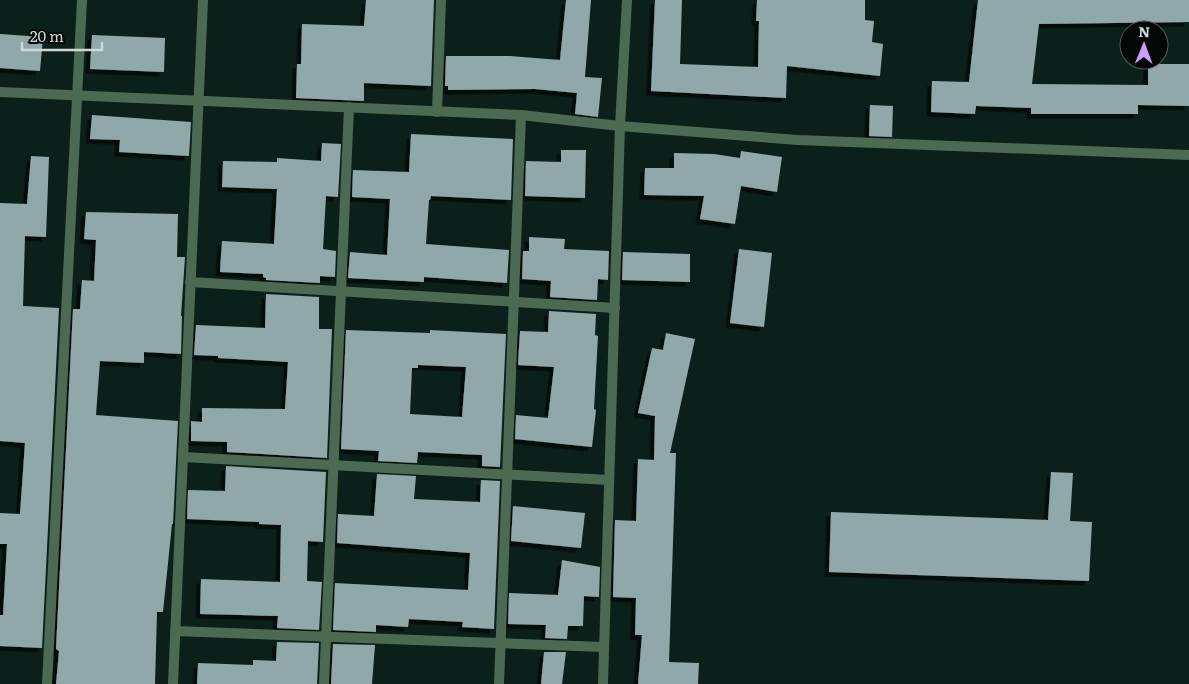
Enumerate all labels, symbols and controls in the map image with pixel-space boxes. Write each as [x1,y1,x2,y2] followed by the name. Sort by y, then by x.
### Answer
[22,20,102,52] scale bar
[1119,20,1169,70] north arrow
[1138,21,1151,41] text: N
[30,24,64,47] text: 20 m

